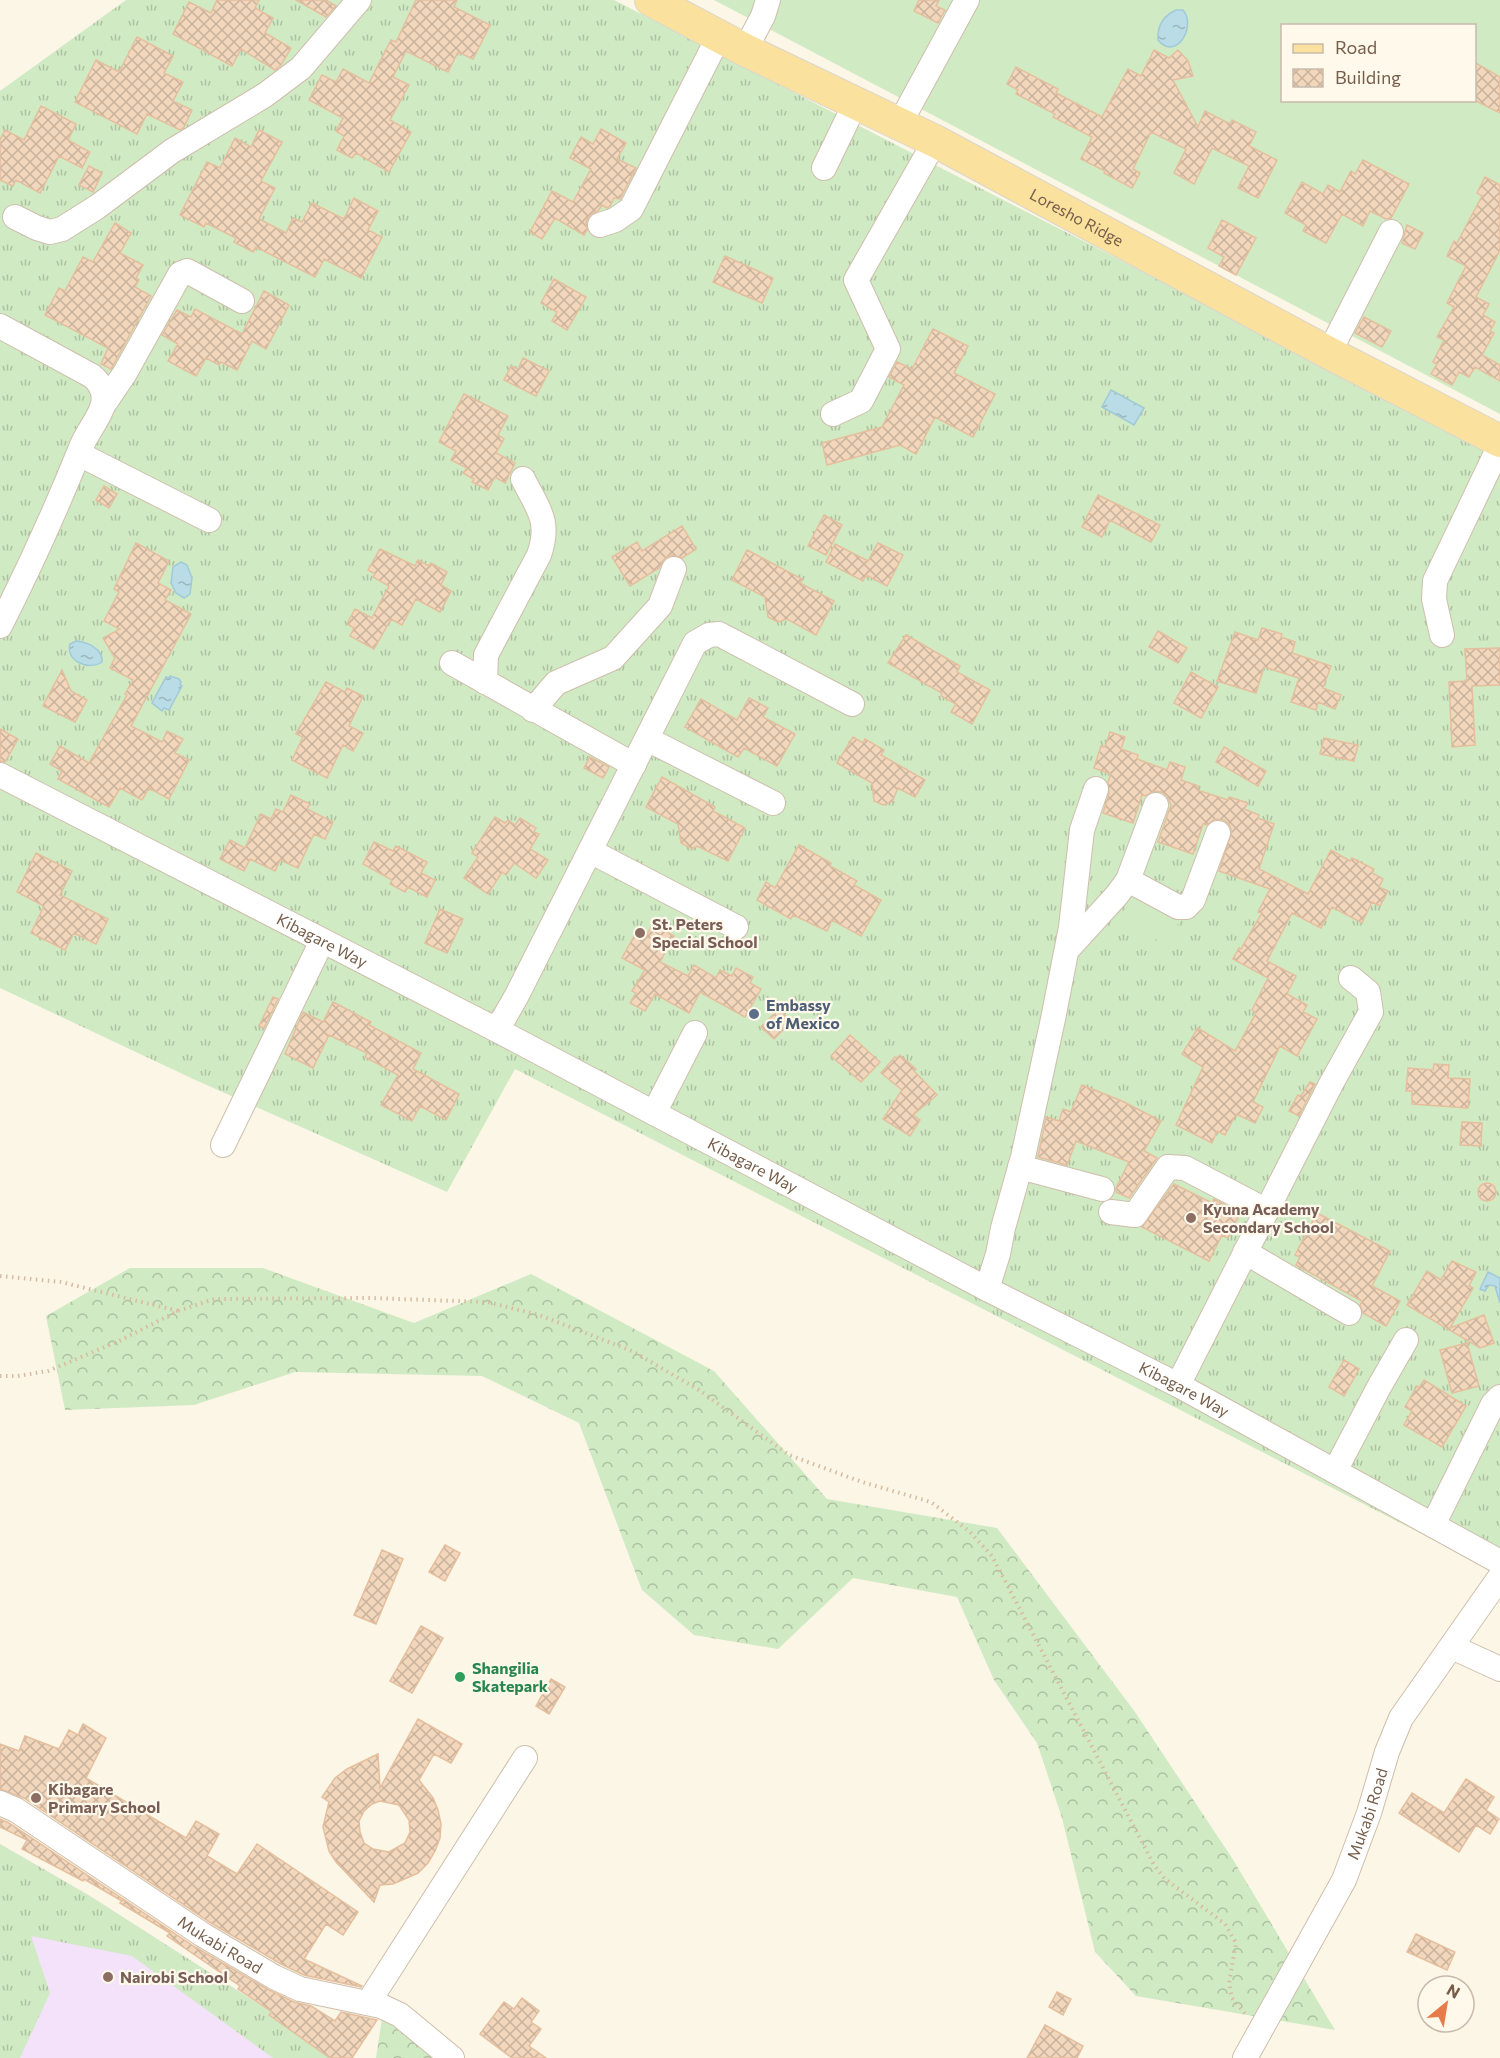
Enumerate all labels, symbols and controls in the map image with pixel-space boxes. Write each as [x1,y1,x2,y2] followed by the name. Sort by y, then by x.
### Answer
[1281,24,1476,102] legend
[1335,36,1377,58] text: Road
[1335,66,1401,88] text: Building
[1027,184,1127,250] street label: Loresho Ridge
[274,909,371,971] street label: Kibagare Way
[652,914,758,951] place label: St. Peters Special School
[633,926,647,940] marker: St. Peters Special School
[766,995,840,1032] place label: Embassy of Mexico
[747,1007,761,1021] marker: Embassy of Mexico
[705,1133,801,1196] street label: Kibagare Way
[1203,1199,1334,1236] place label: Kyuna Academy Secondary School
[1184,1211,1198,1225] marker: Kyuna Academy Secondary School
[1136,1357,1233,1420] street label: Kibagare Way
[472,1658,549,1695] place label: Shangilia Skatepark
[453,1670,467,1684] marker: Shangilia Skatepark
[1343,1766,1391,1862] street label: Mukabi Road
[48,1779,160,1816] place label: Kibagare Primary School
[29,1791,43,1805] marker: Kibagare Primary School
[175,1911,266,1977] street label: Mukabi Road
[120,1967,228,1986] place label: Nairobi School
[101,1970,115,1984] marker: Nairobi School
[1416,1974,1476,2034] north arrow
[1444,1979,1464,2002] text: N

